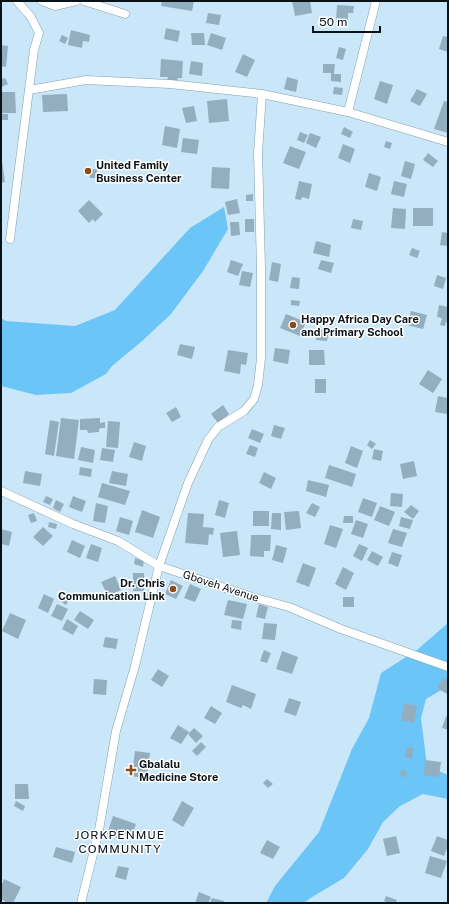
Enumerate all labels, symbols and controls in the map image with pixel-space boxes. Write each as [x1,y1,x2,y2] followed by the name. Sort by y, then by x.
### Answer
[313,8,380,34] scale bar
[319,15,347,29] text: 50 m
[96,159,182,184] place label: United Family Business Center
[83,166,93,176] marker: United Family Business Center
[301,313,419,338] place label: Happy Africa Day Care and Primary School
[288,320,298,330] marker: Happy Africa Day Care and Primary School
[181,568,261,604] street label: Gboveh Avenue
[58,577,166,602] place label: Dr. Chris Communication Link
[168,584,178,594] marker: Dr. Chris Communication Link
[139,758,218,783] place label: Gbalalu Medicine Store
[126,765,136,775] marker: Gbalalu Medicine Store
[75,828,165,856] district label: JORKPENMUE COMMUNITY

